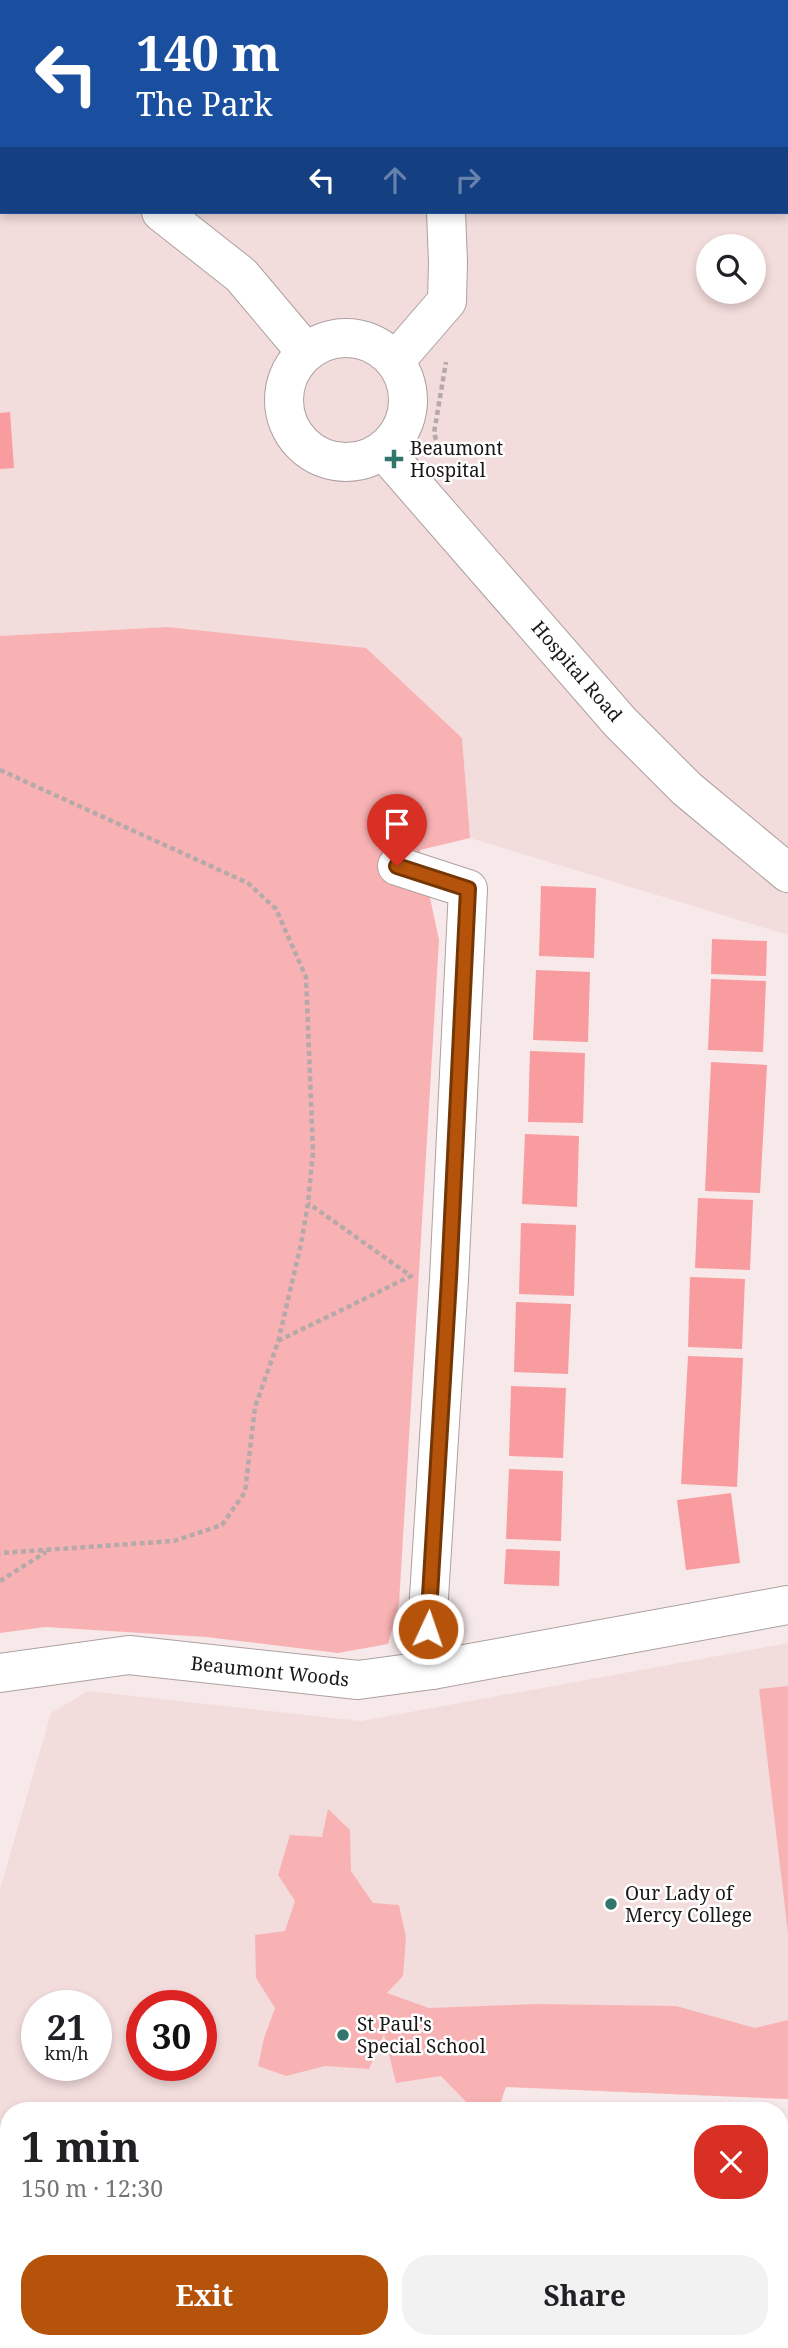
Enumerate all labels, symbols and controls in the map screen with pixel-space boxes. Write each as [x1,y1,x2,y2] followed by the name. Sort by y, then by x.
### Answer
[136,19,280,85] text: 140 m
[21,28,112,119] icon: left
[136,82,273,125] text: The Park
[303,161,341,199] icon: left
[376,161,414,199] icon: ahead
[449,161,487,199] icon: right
[696,234,766,304] map controls
[696,234,766,304] button: search
[410,435,504,483] place label: Beaumont Hospital
[384,449,404,469] marker: Beaumont Hospital
[526,615,628,727] street label: Hospital Road
[367,794,427,866] pin
[378,805,416,843] icon: arrive
[391,1592,465,1666] position arrow
[190,1650,350,1692] street label: Beaumont Woods
[625,1880,752,1928] place label: Our Lady of Mercy College
[603,1896,619,1912] marker: Our Lady of Mercy College
[126,1990,217,2081] speed limit sign: 30
[47,2003,86,2050] text: 21
[357,2011,486,2059] place label: St Paul's Special School
[335,2027,351,2043] marker: St Paul's Special School
[44,2041,89,2065] text: km/h
[21,2117,140,2174] text: 1 min
[694,2125,768,2199] button: close
[21,2172,163,2204] text: 150 m · 12:30
[21,2255,388,2335] button: Exit
[402,2255,768,2335] button: Share

